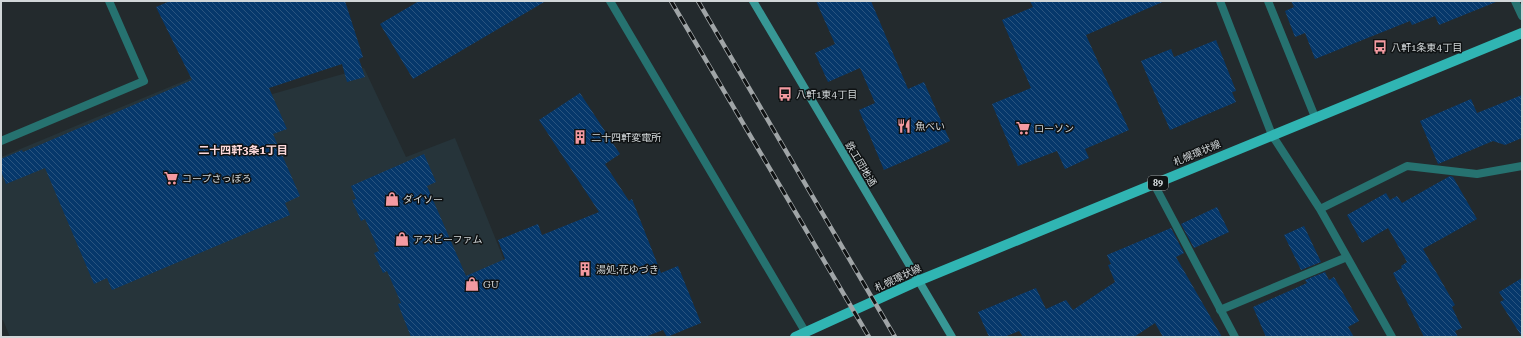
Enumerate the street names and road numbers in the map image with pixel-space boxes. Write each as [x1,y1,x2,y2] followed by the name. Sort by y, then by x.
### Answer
[1172,138,1222,168] street label: 札幌環状線
[843,140,879,188] street label: 鉄工団地通
[1148,176,1168,190] road number: 89
[873,262,923,294] street label: 札幌環状線

